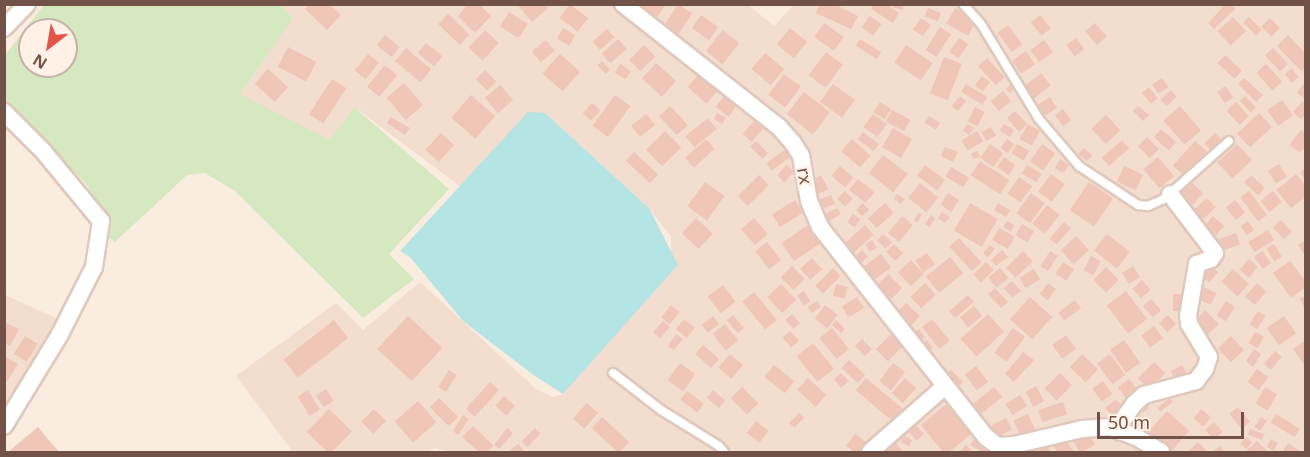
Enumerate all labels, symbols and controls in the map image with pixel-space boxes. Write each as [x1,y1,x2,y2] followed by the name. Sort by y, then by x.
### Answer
[18,18,78,78] north arrow
[29,49,51,74] text: N
[793,166,817,186] street label: rx
[1100,400,1247,438] scale bar
[1108,410,1150,434] text: 50 m

